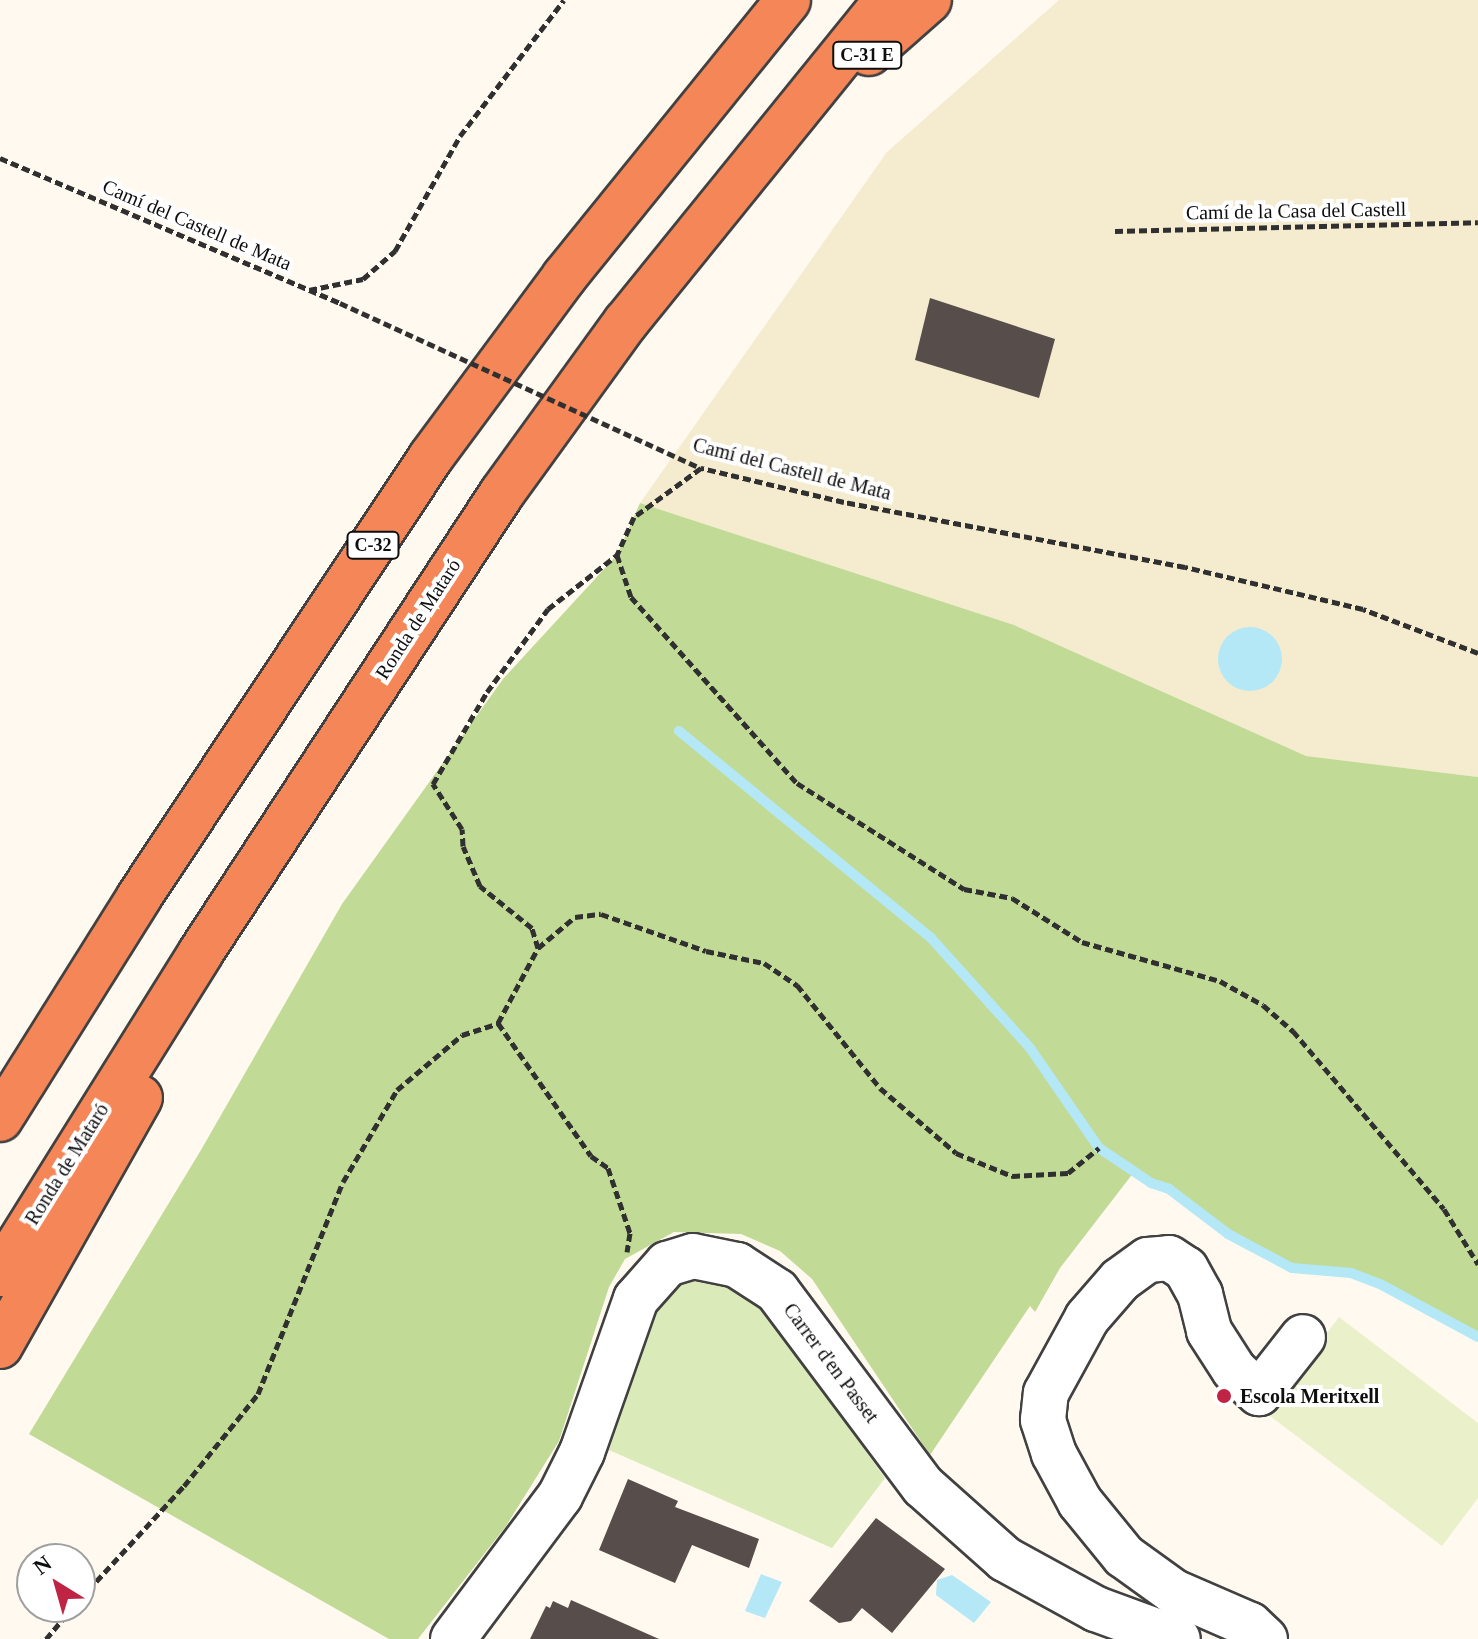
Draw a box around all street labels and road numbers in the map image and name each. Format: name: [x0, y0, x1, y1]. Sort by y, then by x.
road number: C-31 E: [831, 41, 903, 69]
street label: Camí del Castell de Mata: [99, 174, 295, 276]
street label: Camí de la Casa del Castell: [1186, 197, 1406, 225]
street label: Camí del Castell de Mata: [690, 433, 894, 505]
road number: C-32: [345, 531, 401, 559]
street label: Ronda de Mataró: [370, 554, 466, 684]
street label: Ronda de Mataró: [20, 1099, 114, 1229]
street label: Carrer d'en Passet: [778, 1298, 884, 1428]

